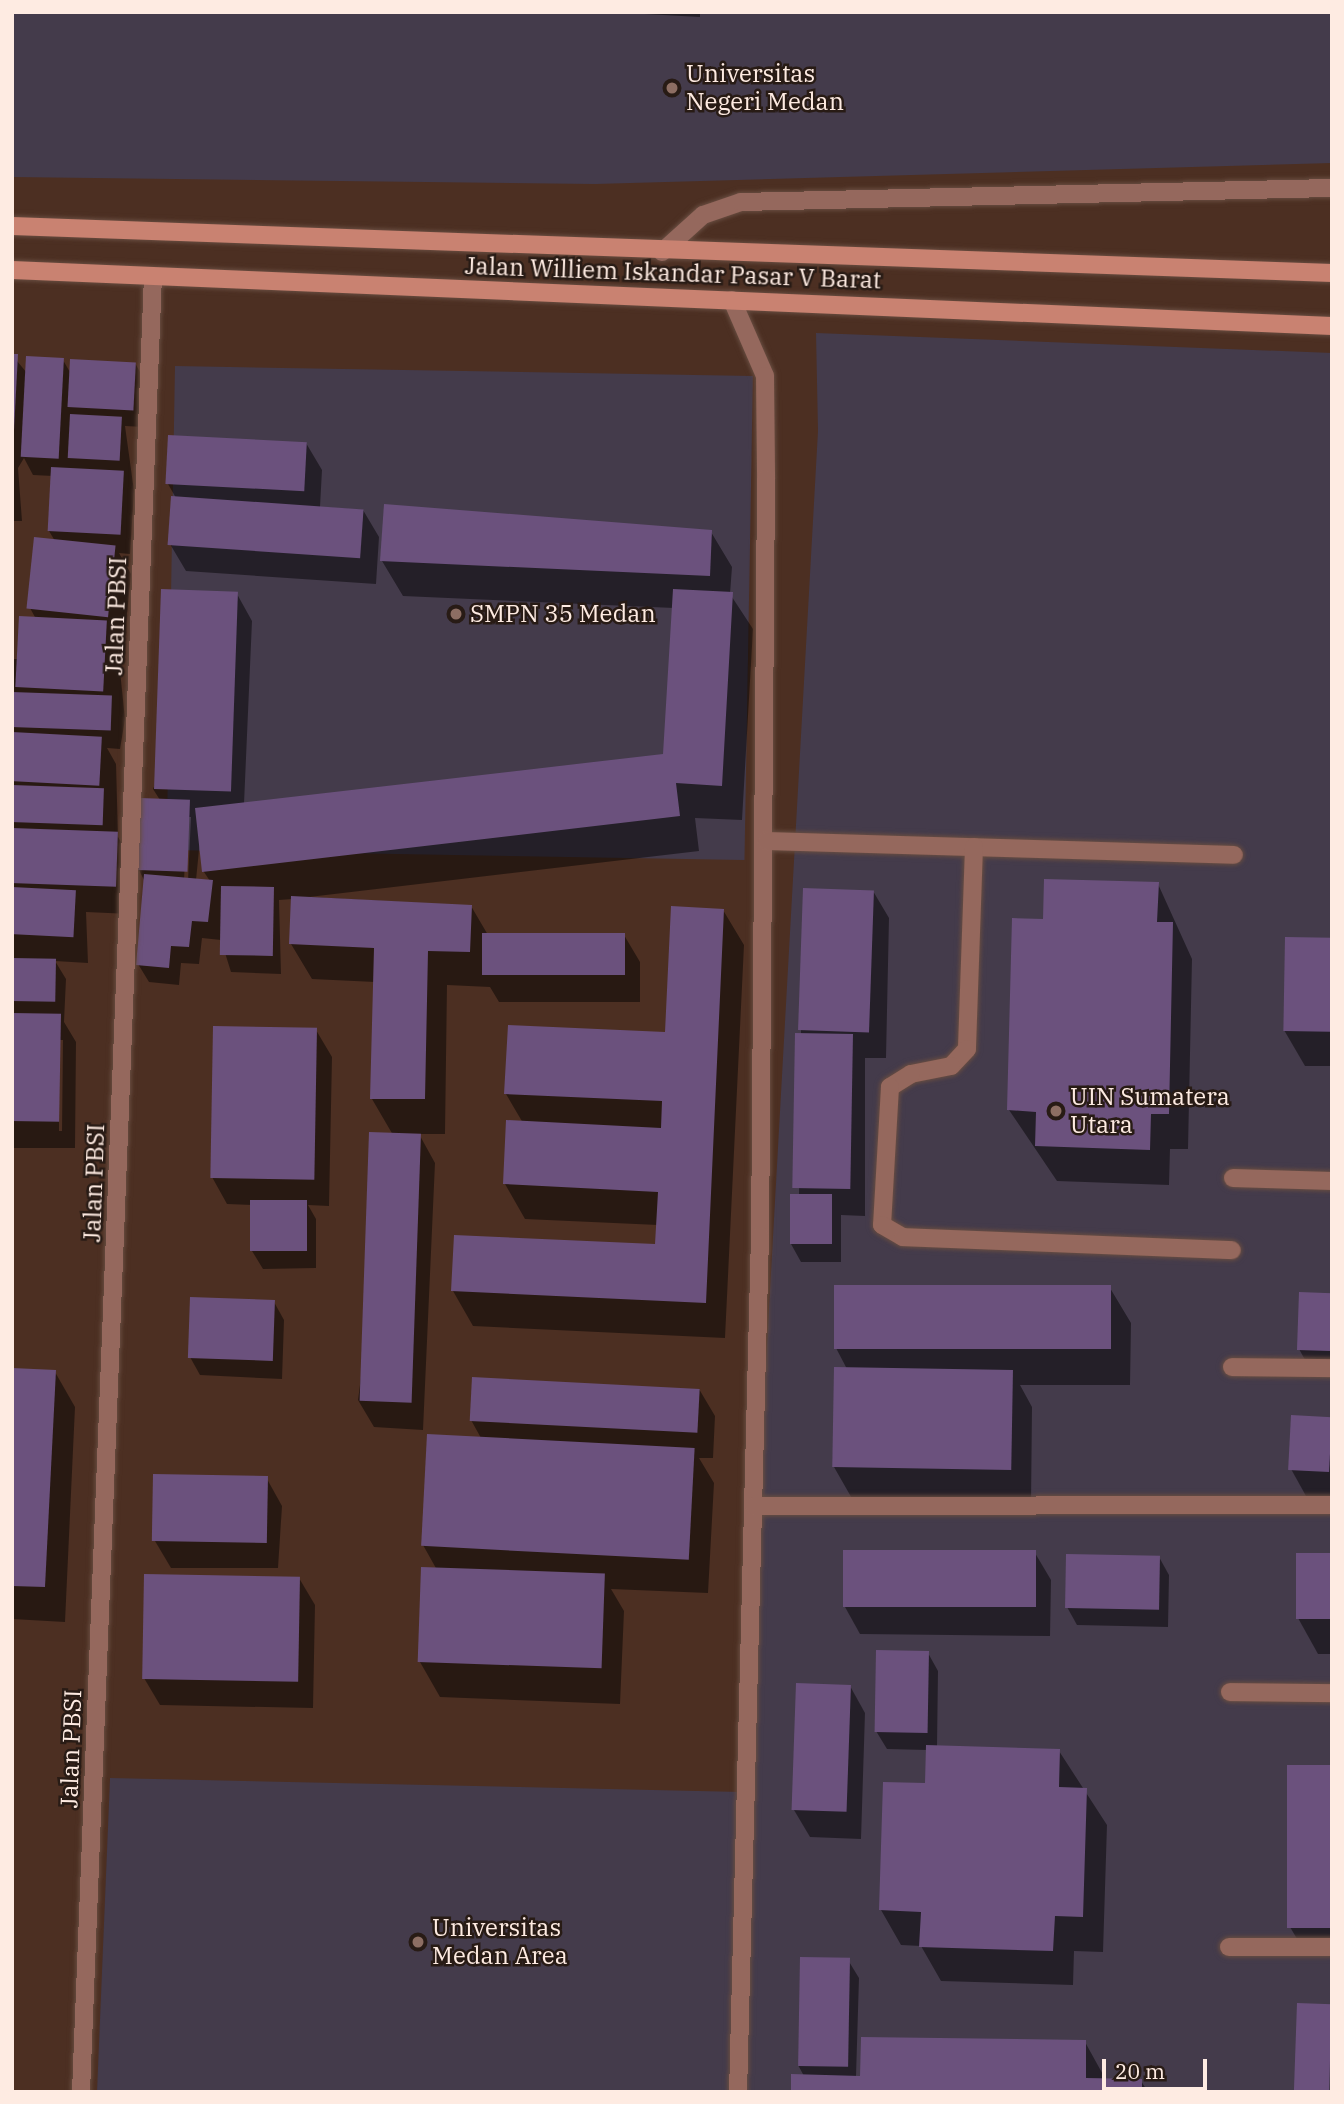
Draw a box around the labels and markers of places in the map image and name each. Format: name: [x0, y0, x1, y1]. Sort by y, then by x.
place label: Universitas Negeri Medan: [686, 60, 844, 116]
marker: Universitas Negeri Medan: [664, 80, 680, 96]
place label: SMPN 35 Medan: [470, 600, 656, 628]
marker: SMPN 35 Medan: [448, 606, 464, 622]
place label: UIN Sumatera Utara: [1070, 1083, 1230, 1139]
marker: UIN Sumatera Utara: [1048, 1103, 1064, 1119]
place label: Universitas Medan Area: [432, 1914, 568, 1970]
marker: Universitas Medan Area: [410, 1934, 426, 1950]

